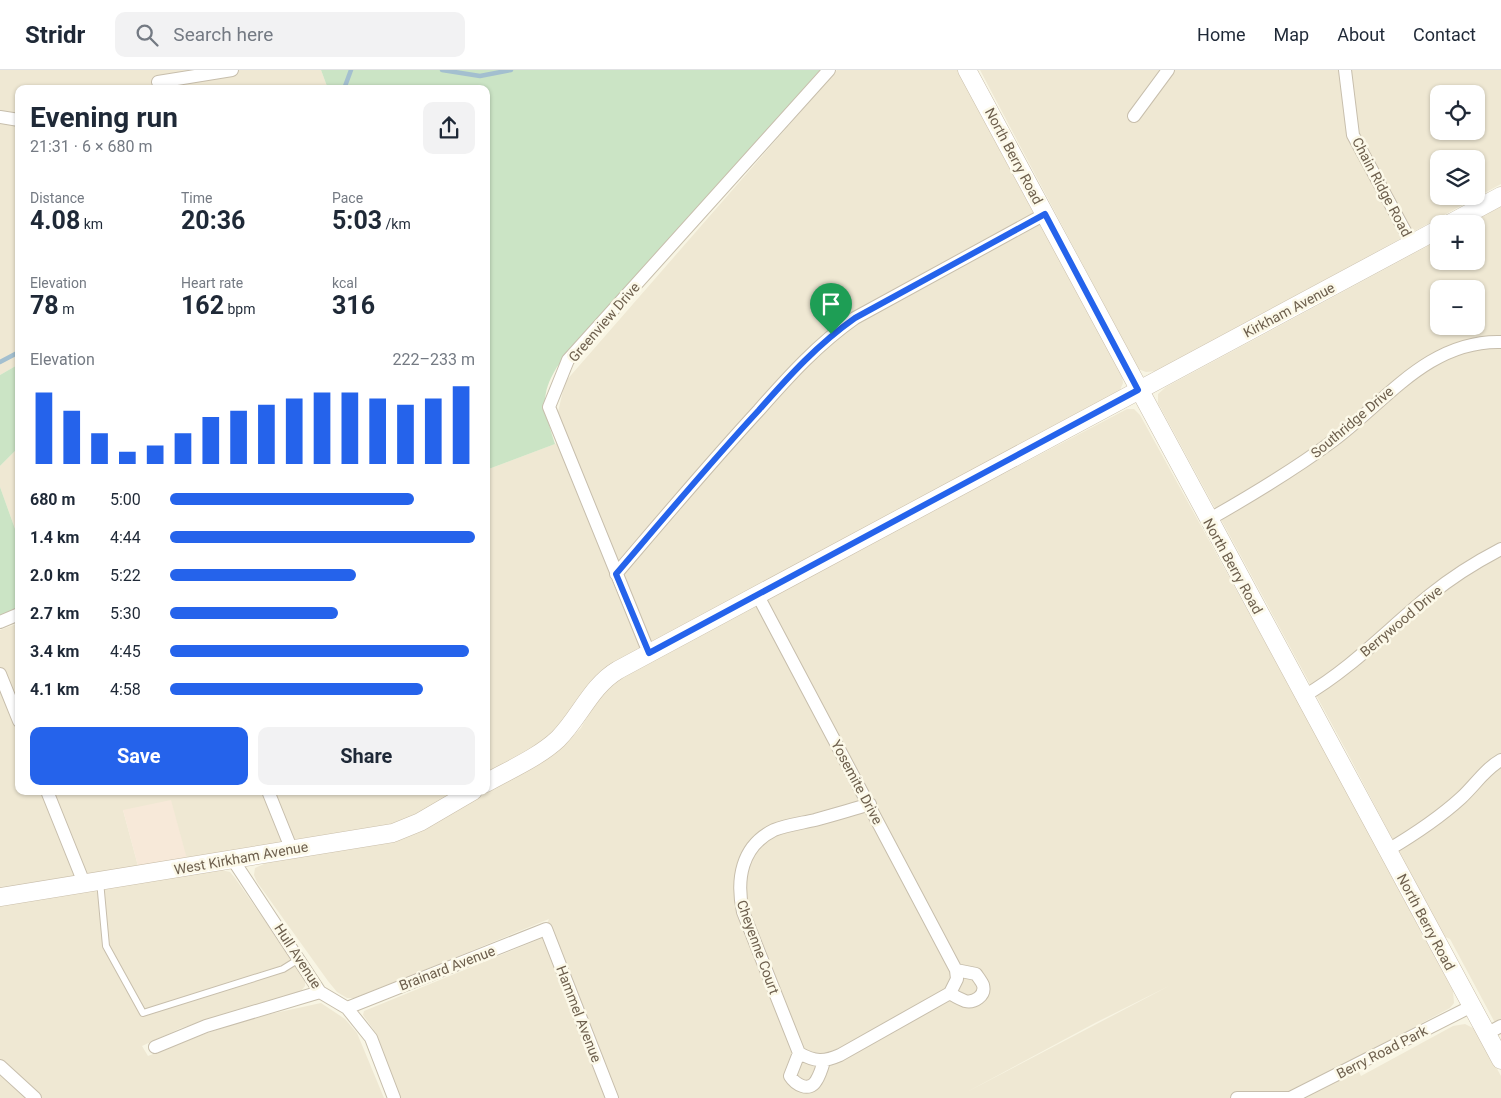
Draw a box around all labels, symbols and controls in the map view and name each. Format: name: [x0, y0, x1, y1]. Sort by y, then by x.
search box: [115, 12, 465, 57]
text: Stridr: [25, 21, 85, 49]
icon: search: [133, 21, 161, 49]
text: Search here: [173, 23, 273, 46]
text: Home: [1197, 24, 1246, 45]
text: Map: [1274, 24, 1309, 45]
text: About: [1337, 24, 1385, 45]
text: Contact: [1413, 24, 1476, 45]
map controls: [1430, 85, 1485, 335]
button: locate: [1430, 85, 1485, 140]
text: Evening run: [30, 101, 178, 134]
button: share: [423, 102, 475, 154]
street label: North Berry Road: [982, 105, 1046, 207]
street label: Chain Ridge Road: [1349, 135, 1415, 239]
text: 21:31 · 6 × 680 m: [30, 137, 152, 156]
button: layers: [1430, 150, 1485, 205]
text: Distance: [30, 190, 85, 206]
text: Time: [181, 190, 212, 206]
text: Pace: [332, 190, 363, 206]
text: 4.08: [30, 206, 80, 235]
text: 20:36: [181, 206, 245, 235]
text: 5:03: [332, 206, 382, 235]
button: +: [1430, 215, 1485, 270]
text: km: [80, 216, 103, 232]
text: /km: [382, 216, 411, 232]
text: Elevation: [30, 275, 87, 291]
text: Heart rate: [181, 275, 243, 291]
text: kcal: [332, 275, 357, 291]
street label: Greenview Drive: [565, 279, 643, 365]
street label: Kirkham Avenue: [1241, 279, 1337, 341]
button: −: [1430, 280, 1485, 335]
pin: [810, 283, 852, 334]
icon: arrive: [817, 290, 845, 318]
text: 78: [30, 291, 59, 320]
text: 162: [181, 291, 224, 320]
text: 316: [332, 291, 375, 320]
text: m: [59, 301, 74, 317]
text: bpm: [224, 301, 256, 317]
text: Elevation: [30, 350, 95, 369]
text: 222–233 m: [393, 350, 475, 369]
street label: Southridge Drive: [1308, 383, 1396, 461]
text: 680 m: [30, 490, 75, 509]
text: 5:00: [110, 490, 141, 509]
street label: North Berry Road: [1200, 515, 1266, 617]
text: 1.4 km: [30, 528, 79, 547]
text: 4:44: [110, 528, 141, 547]
text: 2.0 km: [30, 566, 79, 585]
text: 5:22: [110, 566, 141, 585]
street label: Berrywood Drive: [1357, 582, 1445, 660]
text: 2.7 km: [30, 604, 79, 623]
text: 5:30: [110, 604, 141, 623]
text: 3.4 km: [30, 642, 79, 661]
text: 4:45: [110, 642, 141, 661]
text: 4.1 km: [30, 680, 79, 699]
text: 4:58: [110, 680, 141, 699]
button: Save: [30, 727, 248, 785]
button: Share: [258, 727, 475, 785]
street label: Yosemite Drive: [828, 737, 886, 827]
street label: West Kirkham Avenue: [173, 838, 309, 878]
street label: North Berry Road: [1394, 871, 1458, 973]
street label: Cheyenne Court: [734, 898, 783, 997]
street label: Hull Avenue: [271, 921, 325, 991]
street label: Brainard Avenue: [397, 942, 497, 994]
street label: Hammel Avenue: [553, 963, 605, 1065]
street label: Berry Road Park: [1334, 1022, 1431, 1082]

